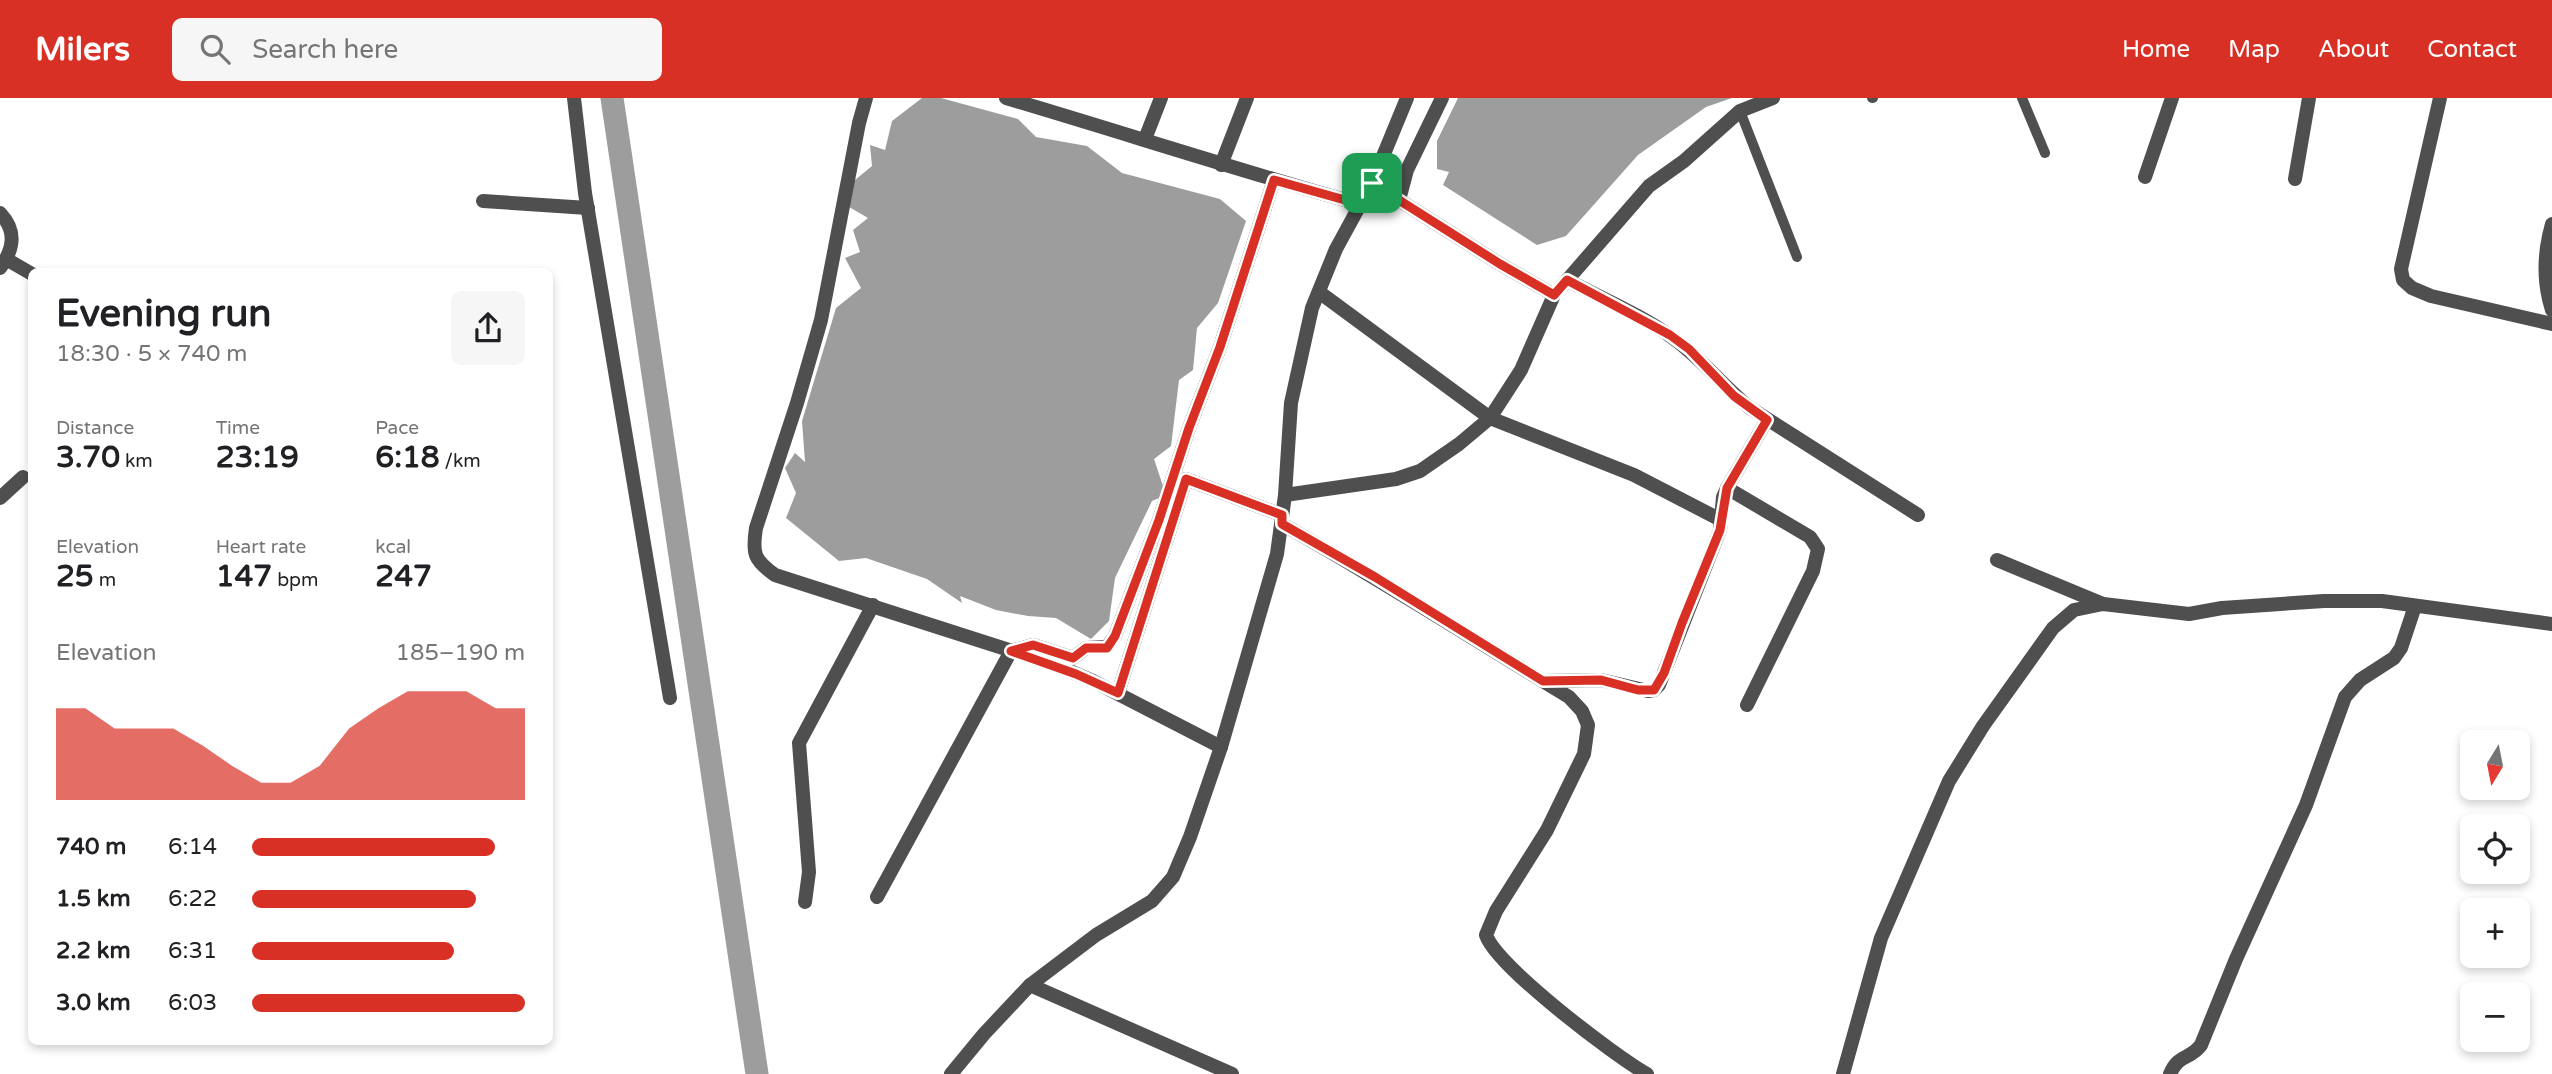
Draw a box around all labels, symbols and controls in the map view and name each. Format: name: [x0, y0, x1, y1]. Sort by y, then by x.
search box: [172, 18, 662, 81]
text: Milers: [35, 30, 130, 69]
icon: search: [196, 30, 234, 68]
text: Search here: [252, 34, 398, 65]
text: Home: [2122, 35, 2190, 64]
text: Map: [2228, 35, 2280, 64]
text: About: [2318, 35, 2389, 64]
text: Contact: [2427, 35, 2517, 64]
pin: [1342, 153, 1402, 213]
icon: arrive: [1353, 164, 1391, 202]
text: Evening run: [56, 291, 271, 337]
button: share: [451, 291, 525, 365]
text: 18:30 · 5 × 740 m: [56, 340, 247, 368]
text: Distance: [56, 417, 134, 439]
text: Time: [216, 417, 260, 439]
text: Pace: [375, 417, 419, 439]
text: 3.70: [56, 439, 120, 476]
text: 23:19: [216, 439, 299, 476]
text: 6:18: [375, 439, 440, 476]
text: km: [120, 450, 153, 472]
text: /km: [440, 450, 481, 472]
text: Elevation: [56, 536, 139, 558]
text: Heart rate: [216, 536, 306, 558]
text: kcal: [375, 536, 411, 558]
text: 25: [56, 558, 94, 595]
text: 147: [216, 558, 272, 595]
text: 247: [375, 558, 432, 595]
text: m: [94, 569, 116, 591]
text: bpm: [272, 569, 319, 591]
text: Elevation: [56, 639, 157, 667]
text: 185–190 m: [396, 639, 525, 667]
north arrow: [2460, 730, 2530, 800]
map controls: [2460, 730, 2530, 1052]
button: locate: [2460, 814, 2530, 884]
text: 740 m: [56, 833, 126, 861]
text: 6:14: [168, 833, 217, 861]
text: 1.5 km: [56, 885, 131, 913]
text: 6:22: [168, 885, 217, 913]
button: +: [2460, 898, 2530, 968]
text: 2.2 km: [56, 937, 131, 965]
text: 6:31: [168, 937, 217, 965]
button: −: [2460, 982, 2530, 1052]
text: 3.0 km: [56, 989, 131, 1017]
text: 6:03: [168, 989, 217, 1017]

